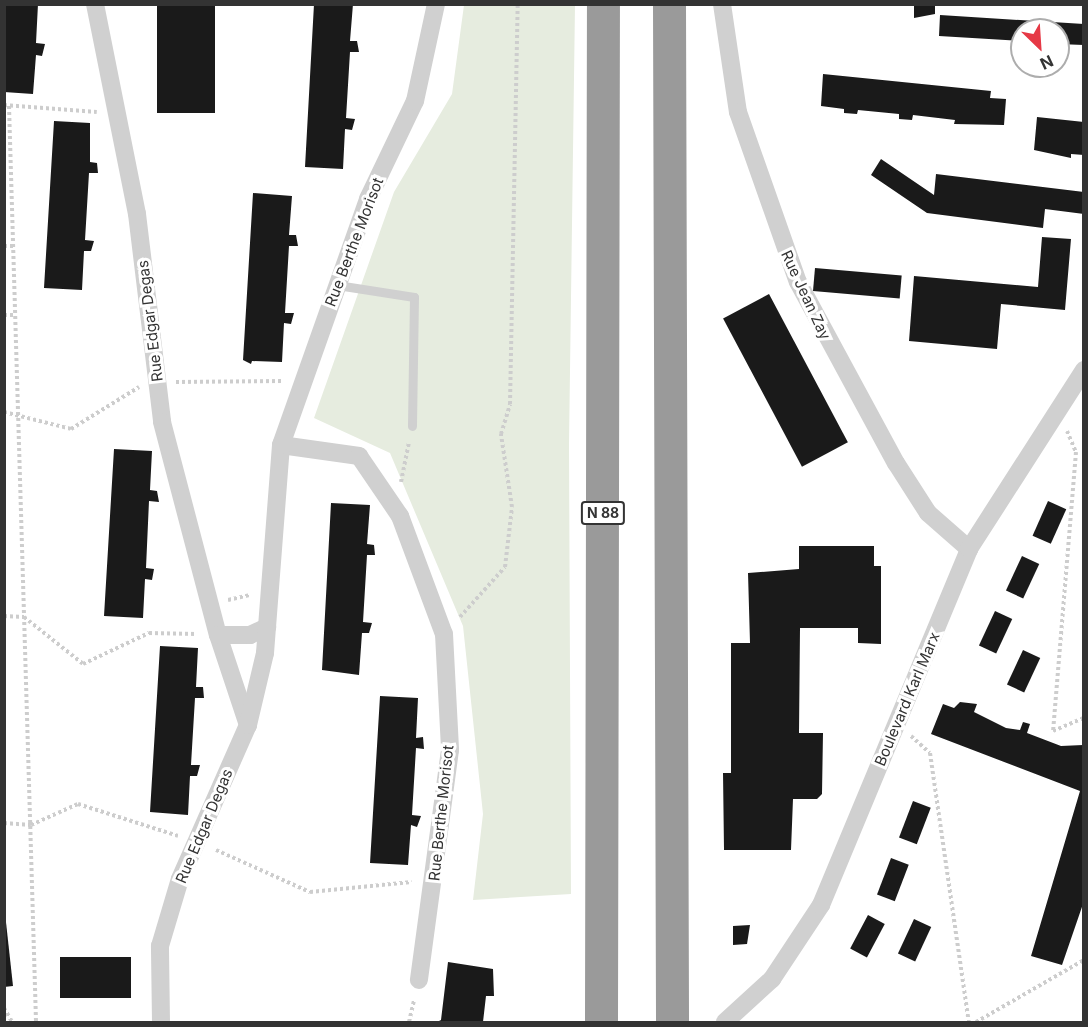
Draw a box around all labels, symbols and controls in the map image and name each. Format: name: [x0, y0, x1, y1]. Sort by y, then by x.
north arrow: [1010, 18, 1070, 78]
text: N: [1037, 51, 1057, 74]
street label: Rue Berthe Morisot: [321, 175, 387, 309]
street label: Rue Jean Zay: [777, 247, 835, 343]
street label: Rue Edgar Degas: [134, 259, 166, 383]
road number: N 88: [580, 502, 626, 524]
street label: Boulevard Karl Marx: [871, 629, 943, 769]
street label: Rue Berthe Morisot: [425, 744, 457, 882]
street label: Rue Edgar Degas: [172, 766, 236, 886]

